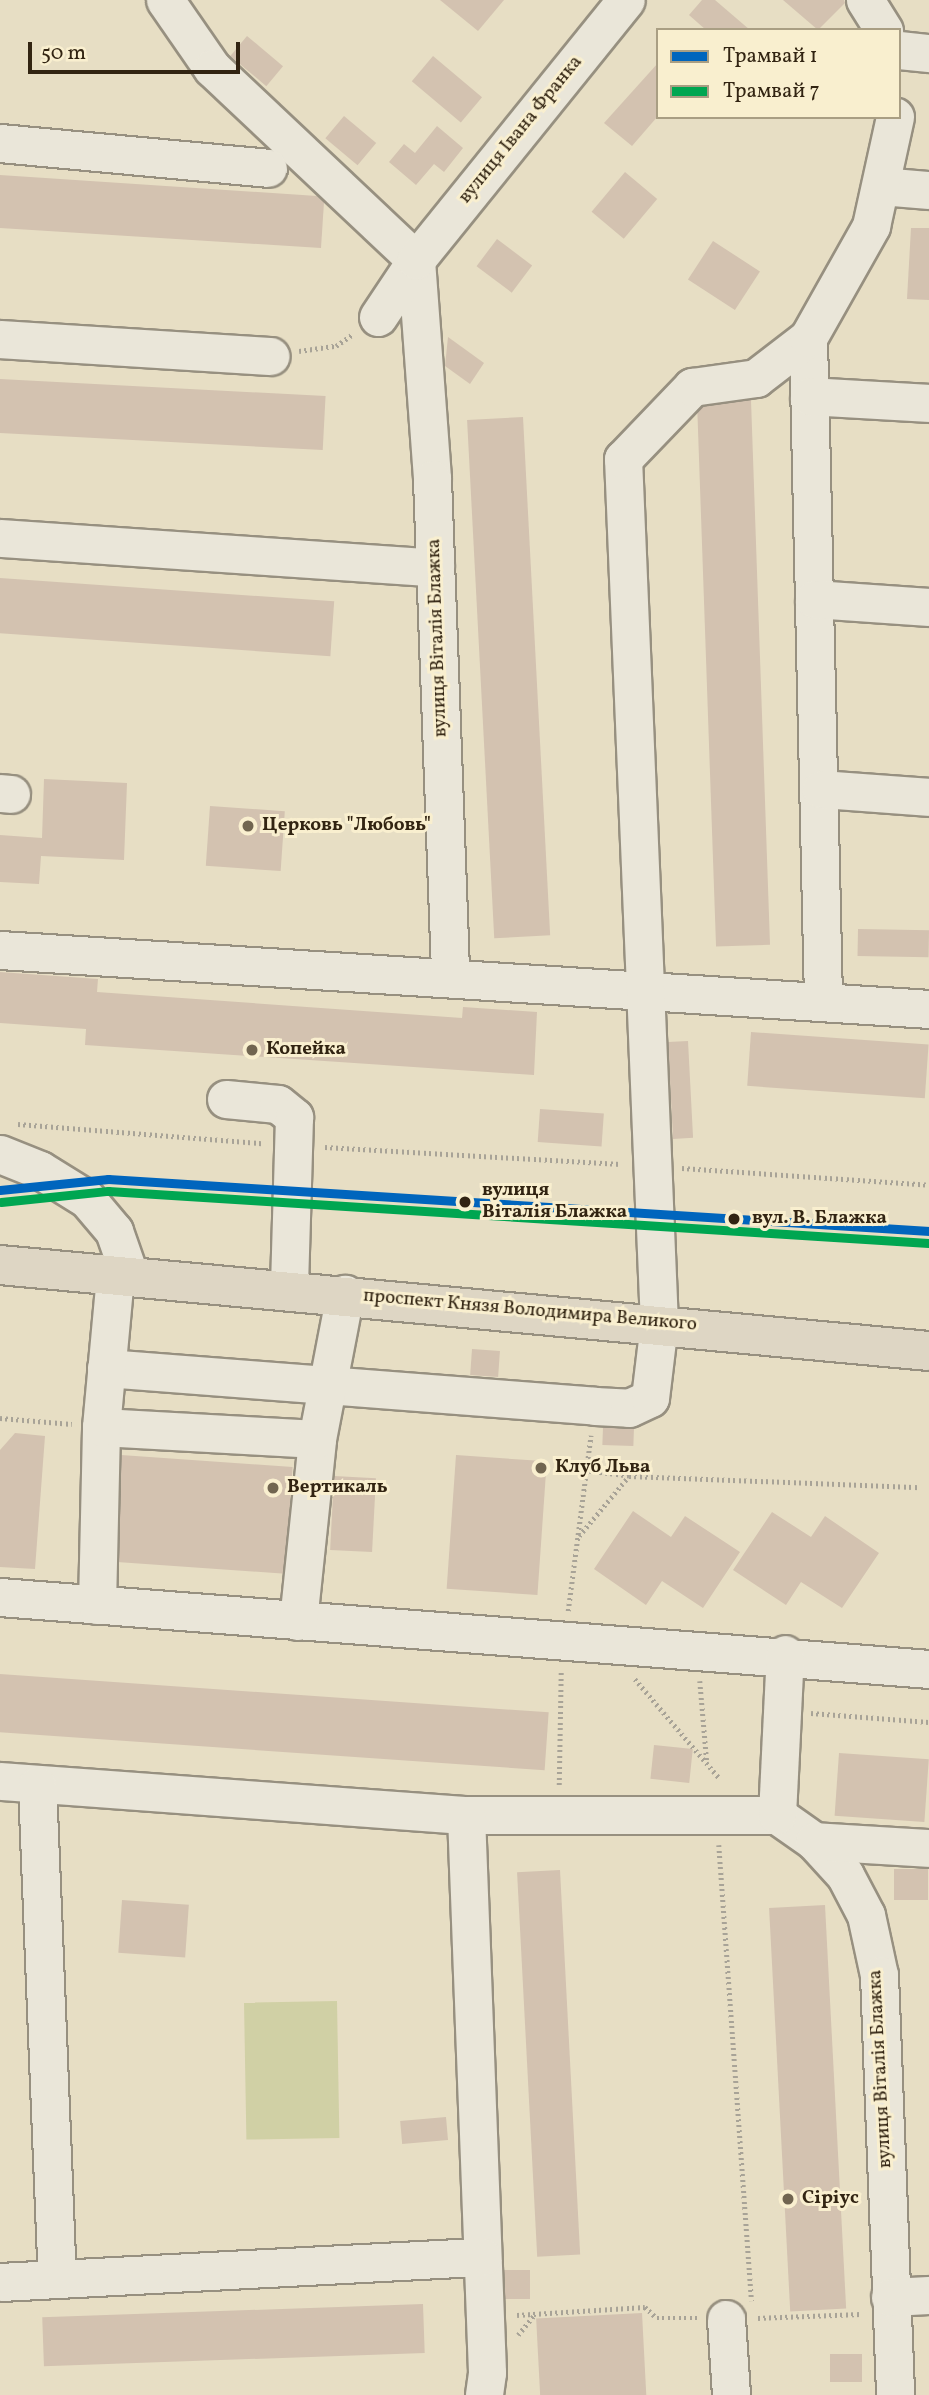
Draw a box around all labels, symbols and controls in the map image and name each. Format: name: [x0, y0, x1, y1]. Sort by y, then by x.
scale bar: [32, 28, 243, 72]
legend: [656, 28, 901, 119]
text: 50 m: [41, 39, 86, 68]
text: Трамвай 1: [723, 42, 818, 71]
street label: вулиця Івана Франка: [454, 52, 588, 208]
text: Трамвай 7: [723, 77, 820, 106]
street label: вулиця Віталія Блажка: [423, 538, 453, 738]
place label: Церковь "Любовь": [262, 815, 431, 837]
marker: Церковь "Любовь": [240, 818, 256, 834]
place label: Копейка: [266, 1039, 346, 1061]
marker: Копейка: [244, 1042, 260, 1058]
place label: вулиця Віталія Блажка: [482, 1180, 627, 1224]
marker: вулиця Віталія Блажка: [454, 1191, 476, 1213]
marker: вул. В. Блажка: [723, 1208, 745, 1230]
place label: вул. В. Блажка: [752, 1208, 887, 1230]
street label: проспект Князя Володимира Великого: [362, 1285, 698, 1337]
place label: Клуб Льва: [555, 1457, 650, 1479]
marker: Клуб Льва: [533, 1460, 549, 1476]
place label: Вертикаль: [287, 1477, 388, 1499]
marker: Вертикаль: [265, 1480, 281, 1496]
street label: вулиця Віталія Блажка: [864, 1969, 898, 2169]
place label: Сіріус: [802, 2188, 859, 2210]
marker: Сіріус: [780, 2191, 796, 2207]

